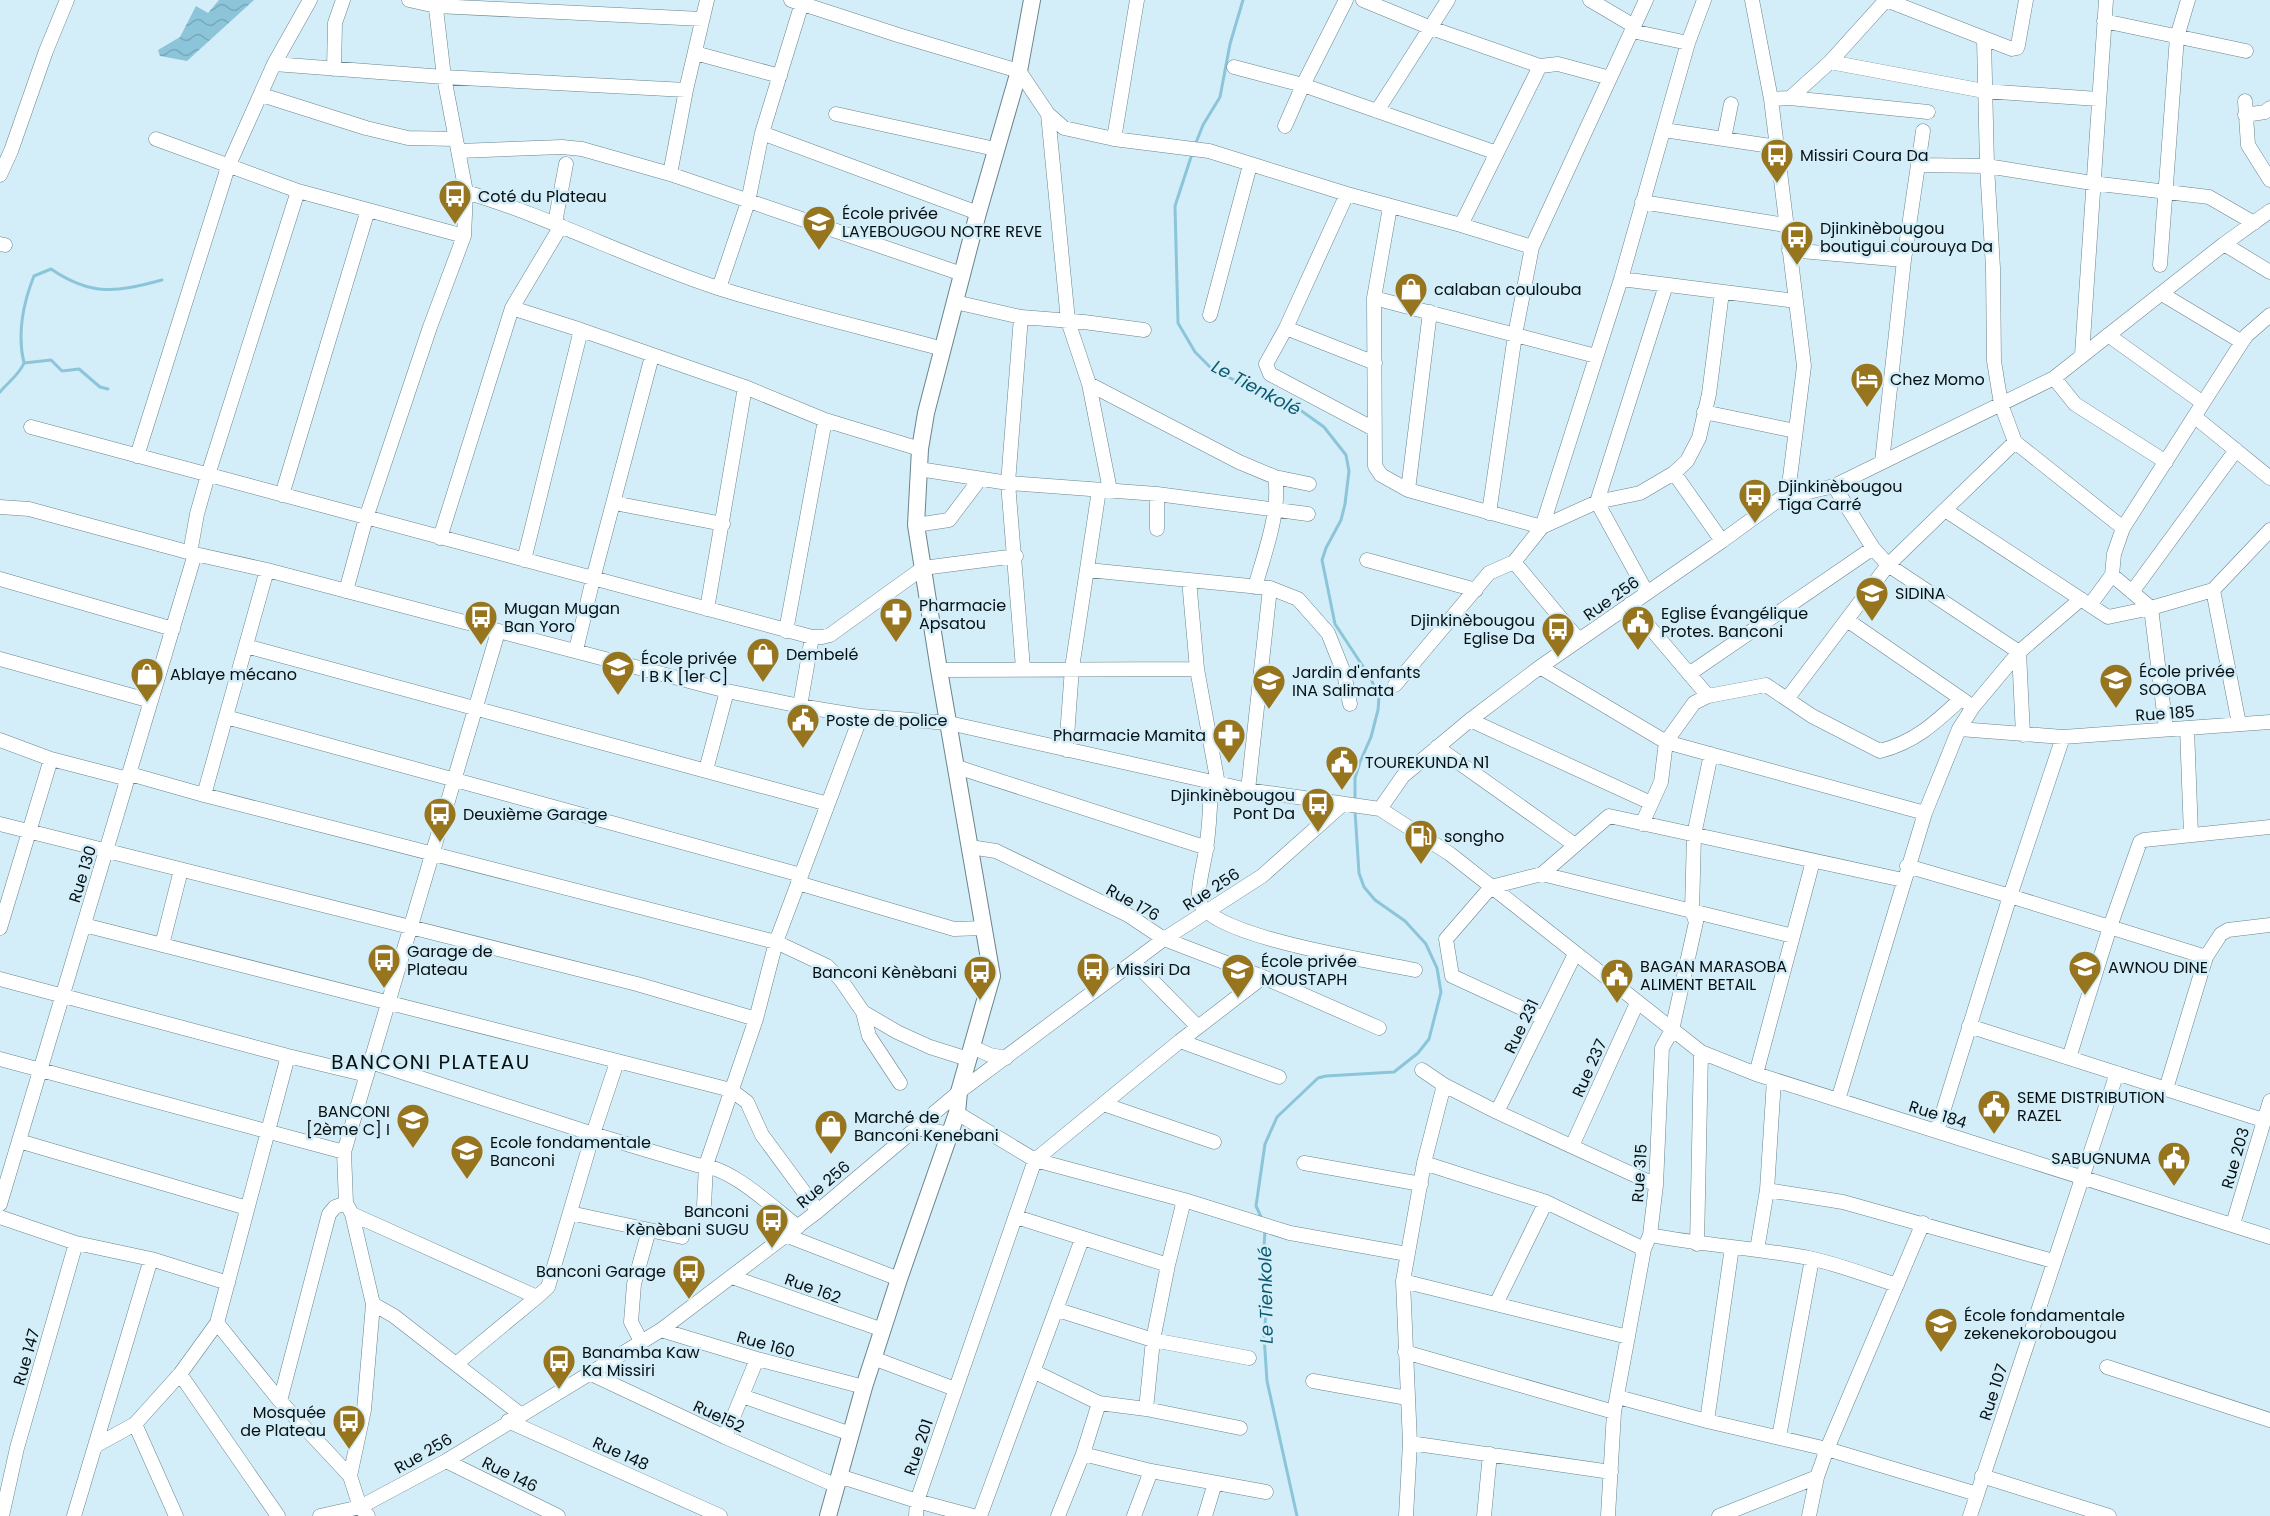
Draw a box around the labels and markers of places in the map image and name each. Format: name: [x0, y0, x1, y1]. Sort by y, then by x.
bus stop icon: Missiri Coura Da: [1759, 137, 1795, 184]
place label: Missiri Coura Da: [1800, 144, 1929, 167]
bus stop icon: Coté du Plateau: [437, 178, 473, 225]
place label: Coté du Plateau: [478, 185, 607, 208]
place label: École privée LAYEBOUGOU NOTRE REVE: [842, 202, 1042, 243]
school or university icon: École privée LAYEBOUGOU NOTRE REVE: [801, 204, 837, 251]
place label: Djinkinèbougou boutigui courouya Da: [1820, 217, 1993, 258]
bus stop icon: Djinkinèbougou boutigui courouya Da: [1779, 219, 1815, 266]
shop icon: calaban coulouba: [1393, 271, 1429, 318]
place label: calaban coulouba: [1434, 278, 1582, 301]
hotel icon: Chez Momo: [1849, 361, 1885, 408]
place label: Chez Momo: [1890, 368, 1985, 391]
place label: Djinkinèbougou Tiga Carré: [1778, 475, 1902, 516]
bus stop icon: Djinkinèbougou Tiga Carré: [1737, 477, 1773, 524]
school or university icon: SIDINA: [1854, 575, 1890, 622]
place label: SIDINA: [1895, 582, 1946, 605]
place label: Pharmacie Apsatou: [919, 594, 1006, 635]
pharmacy icon: Pharmacie Apsatou: [878, 596, 914, 643]
place label: Mugan Mugan Ban Yoro: [504, 597, 620, 638]
bus stop icon: Mugan Mugan Ban Yoro: [463, 599, 499, 646]
place label: Eglise Évangélique Protes. Banconi: [1661, 602, 1808, 643]
public building icon: Eglise Évangélique Protes. Banconi: [1620, 604, 1656, 651]
place label: Djinkinèbougou Eglise Da: [1411, 609, 1535, 650]
bus stop icon: Djinkinèbougou Eglise Da: [1540, 611, 1576, 658]
shop icon: Dembelé: [745, 636, 781, 683]
place label: Dembelé: [786, 643, 858, 666]
place label: École privée I B K [1er C]: [641, 647, 737, 688]
school or university icon: École privée I B K [1er C]: [600, 649, 636, 696]
shop icon: Ablaye mécano: [129, 656, 165, 703]
place label: École privée SOGOBA: [2139, 660, 2235, 701]
place label: Jardin d'enfants INA Salimata: [1292, 661, 1421, 702]
school or university icon: École privée SOGOBA: [2098, 662, 2134, 709]
place label: Ablaye mécano: [170, 663, 297, 686]
school or university icon: Jardin d'enfants INA Salimata: [1251, 663, 1287, 710]
public building icon: Poste de police: [785, 702, 821, 749]
place label: Poste de police: [826, 709, 948, 732]
pharmacy icon: Pharmacie Mamita: [1211, 717, 1247, 764]
place label: Pharmacie Mamita: [1053, 724, 1206, 747]
public building icon: TOUREKUNDA N1: [1324, 744, 1360, 791]
place label: TOUREKUNDA N1: [1365, 751, 1489, 774]
place label: Djinkinèbougou Pont Da: [1171, 784, 1295, 825]
bus stop icon: Djinkinèbougou Pont Da: [1300, 786, 1336, 833]
bus stop icon: Deuxième Garage: [422, 796, 458, 843]
place label: Deuxième Garage: [463, 803, 608, 826]
fuel station icon: songho: [1403, 818, 1439, 865]
place label: songho: [1444, 825, 1504, 848]
place label: Garage de Plateau: [407, 940, 493, 981]
bus stop icon: Garage de Plateau: [366, 942, 402, 989]
school or university icon: AWNOU DINE: [2067, 949, 2103, 996]
place label: École privée MOUSTAPH: [1261, 950, 1357, 991]
bus stop icon: Missiri Da: [1075, 951, 1111, 998]
school or university icon: École privée MOUSTAPH: [1220, 952, 1256, 999]
bus stop icon: Banconi Kènèbani: [962, 954, 998, 1001]
place label: BAGAN MARASOBA ALIMENT BETAIL: [1640, 955, 1787, 996]
place label: AWNOU DINE: [2108, 956, 2208, 979]
public building icon: BAGAN MARASOBA ALIMENT BETAIL: [1599, 957, 1635, 1004]
place label: Missiri Da: [1116, 958, 1191, 981]
place label: Banconi Kènèbani: [812, 961, 957, 984]
place label: SEME DISTRIBUTION RAZEL: [2017, 1086, 2165, 1127]
public building icon: SEME DISTRIBUTION RAZEL: [1976, 1088, 2012, 1135]
place label: BANCONI [2ème C] I: [306, 1100, 390, 1141]
school or university icon: BANCONI [2ème C] I: [395, 1102, 431, 1149]
place label: Marché de Banconi Kenebani: [854, 1106, 999, 1147]
shop icon: Marché de Banconi Kenebani: [813, 1108, 849, 1155]
place label: Ecole fondamentale Banconi: [490, 1131, 651, 1172]
school or university icon: Ecole fondamentale Banconi: [449, 1133, 485, 1180]
public building icon: SABUGNUMA: [2156, 1140, 2192, 1187]
place label: SABUGNUMA: [2051, 1147, 2151, 1170]
place label: Banconi Kènèbani SUGU: [626, 1200, 749, 1241]
bus stop icon: Banconi Kènèbani SUGU: [754, 1202, 790, 1249]
bus stop icon: Banconi Garage: [671, 1253, 707, 1300]
place label: Banconi Garage: [536, 1260, 666, 1283]
place label: École fondamentale zekenekorobougou: [1964, 1304, 2125, 1345]
school or university icon: École fondamentale zekenekorobougou: [1923, 1306, 1959, 1353]
place label: Banamba Kaw Ka Missiri: [582, 1341, 700, 1382]
bus stop icon: Banamba Kaw Ka Missiri: [541, 1343, 577, 1390]
place label: Mosquée de Plateau: [240, 1401, 326, 1442]
bus stop icon: Mosquée de Plateau: [331, 1403, 367, 1450]

